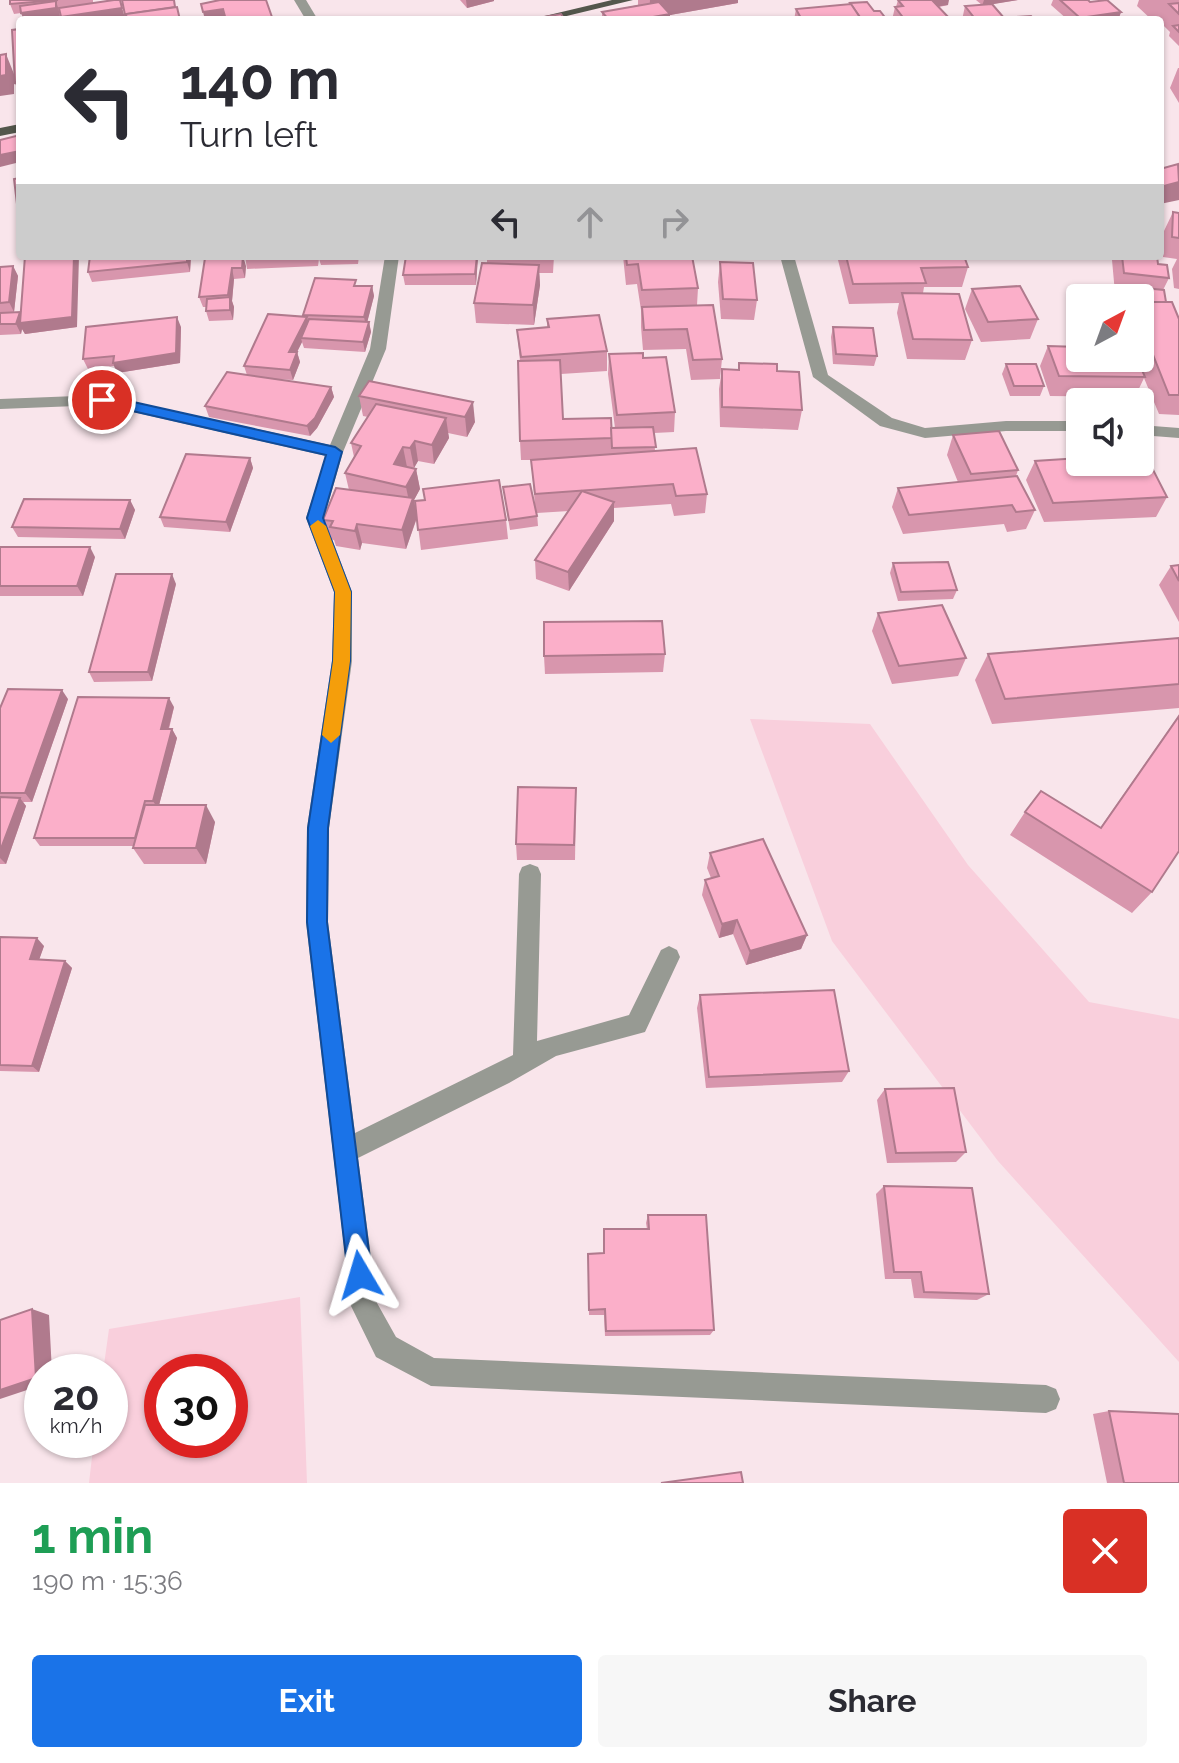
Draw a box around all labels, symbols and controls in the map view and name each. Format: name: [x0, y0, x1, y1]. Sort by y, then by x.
text: 140 m: [180, 46, 340, 112]
icon: left: [48, 48, 152, 152]
text: Turn left: [180, 113, 318, 155]
icon: left: [484, 200, 528, 244]
icon: ahead: [568, 200, 612, 244]
icon: right: [652, 200, 696, 244]
north arrow: [1066, 284, 1154, 372]
map controls: [1066, 284, 1154, 476]
pin: [68, 366, 136, 434]
icon: arrive: [80, 378, 124, 422]
button: sound: [1066, 388, 1154, 476]
position arrow: [318, 1233, 402, 1317]
speed limit sign: 30: [144, 1354, 248, 1458]
text: 20: [52, 1372, 100, 1419]
text: km/h: [50, 1414, 102, 1438]
text: 1 min: [32, 1508, 153, 1564]
button: close: [1063, 1509, 1147, 1593]
text: 190 m · 15:36: [32, 1566, 183, 1596]
button: Exit: [32, 1655, 582, 1747]
button: Share: [598, 1655, 1147, 1747]

